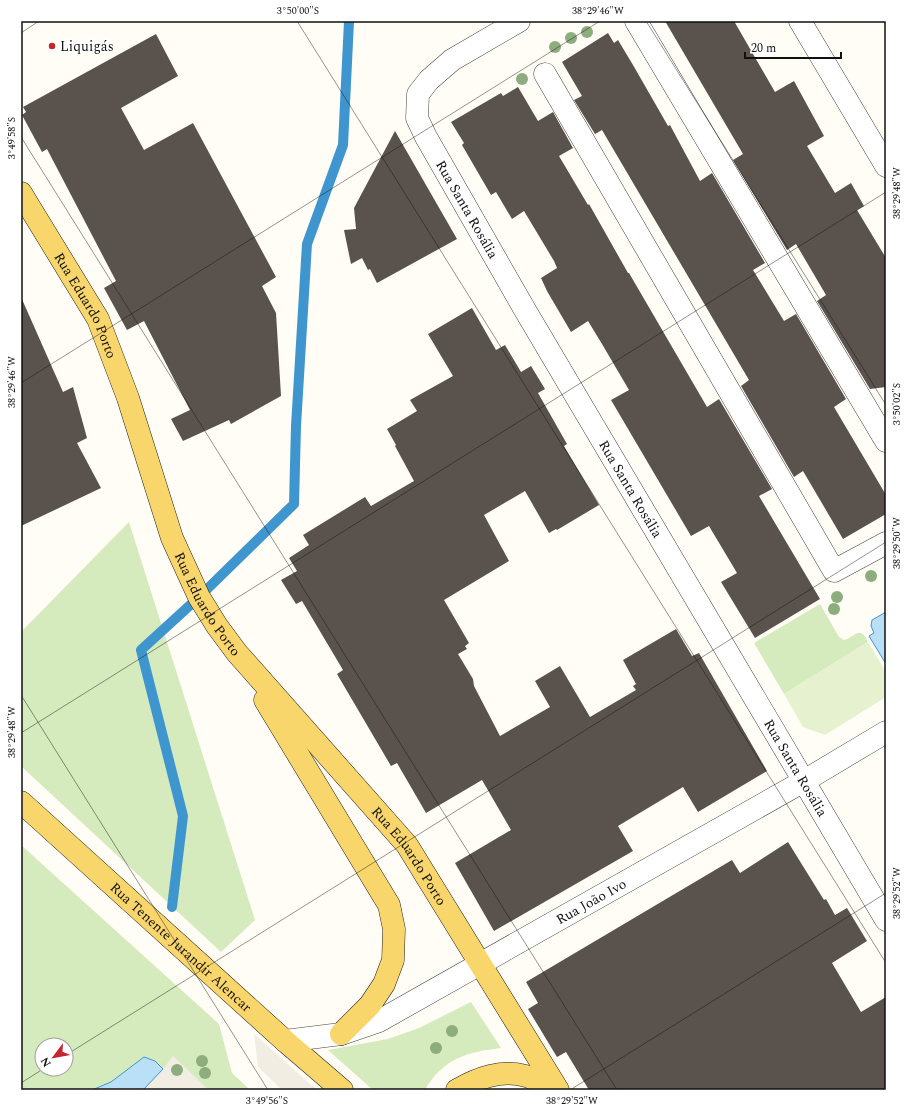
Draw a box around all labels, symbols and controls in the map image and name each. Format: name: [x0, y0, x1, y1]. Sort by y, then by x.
text: 3°50'00"S: [277, 3, 319, 19]
text: 38°29'46"W: [572, 3, 624, 19]
scale bar: [745, 34, 841, 60]
place label: Liquigás: [60, 36, 114, 57]
text: 20 m: [751, 39, 776, 58]
marker: Liquigás: [47, 41, 57, 51]
text: 3°49'58"S: [4, 117, 20, 159]
street label: Rua Santa Rosália: [430, 156, 504, 263]
text: 38°29'48"W: [889, 167, 905, 219]
street label: Rua Eduardo Porto: [49, 248, 122, 362]
text: 38°29'46"W: [4, 356, 20, 408]
text: 3°50'02"S: [889, 383, 905, 425]
street label: Rua Santa Rosália: [593, 436, 668, 542]
text: 38°29'50"W: [889, 517, 905, 569]
street label: Rua Eduardo Porto: [169, 548, 246, 661]
text: 38°29'48"W: [4, 706, 20, 758]
street label: Rua Santa Rosália: [758, 715, 833, 821]
street label: Rua Eduardo Porto: [366, 802, 452, 909]
text: 38°29'52"W: [889, 867, 905, 919]
street label: Rua João Ivo: [552, 873, 630, 930]
street label: Rua Tenente Jurandir Alencar: [105, 877, 257, 1018]
north arrow: [34, 1037, 74, 1077]
text: N: [36, 1054, 56, 1070]
text: 3°49'56"S: [246, 1093, 288, 1109]
text: 38°29'52"W: [546, 1093, 598, 1109]

